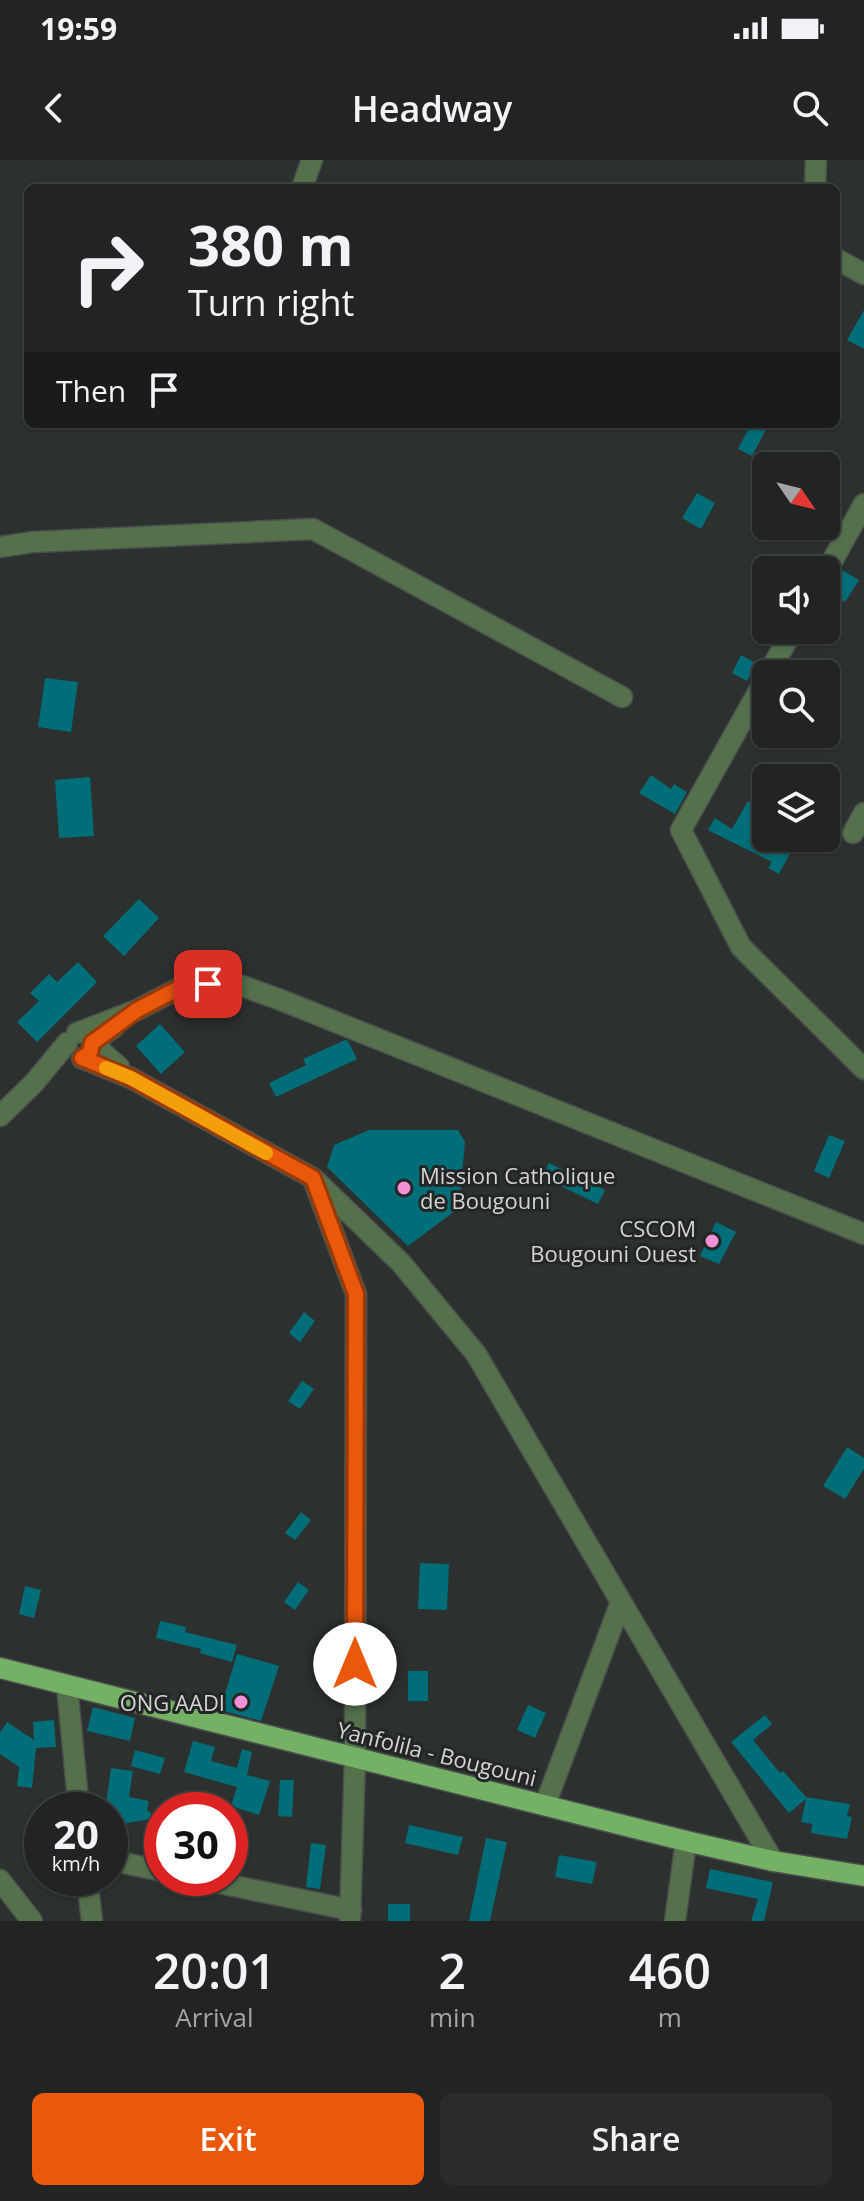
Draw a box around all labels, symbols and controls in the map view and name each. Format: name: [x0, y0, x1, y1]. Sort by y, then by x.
text: 19:59: [40, 8, 117, 49]
text: Headway: [352, 84, 512, 133]
icon: back: [32, 86, 76, 130]
icon: search: [788, 86, 832, 130]
text: 380 m: [188, 206, 354, 282]
icon: right: [56, 216, 160, 320]
text: Turn right: [188, 278, 354, 327]
icon: arrive: [142, 368, 186, 412]
text: Then: [56, 370, 126, 411]
north arrow: [752, 452, 840, 540]
map controls: [752, 452, 840, 852]
button: sound: [752, 556, 840, 644]
button: search: [752, 660, 840, 748]
button: layers: [752, 764, 840, 852]
pin: [174, 950, 242, 1018]
icon: arrive: [186, 962, 230, 1006]
place label: Mission Catholique de Bougouni: [420, 1160, 615, 1215]
marker: Mission Catholique de Bougouni: [395, 1179, 413, 1197]
place label: CSCOM Bougouni Ouest: [530, 1213, 696, 1268]
marker: CSCOM Bougouni Ouest: [703, 1232, 721, 1250]
position arrow: [313, 1622, 397, 1706]
place label: ONG AADI: [120, 1687, 225, 1717]
marker: ONG AADI: [232, 1693, 250, 1711]
street label: Yanfolila - Bougouni: [334, 1714, 540, 1792]
speed limit sign: 30: [144, 1792, 248, 1896]
text: 20: [53, 1806, 99, 1861]
text: km/h: [52, 1850, 100, 1877]
text: 20:01: [153, 1938, 276, 2003]
text: 2: [439, 1938, 466, 2003]
text: 460: [629, 1938, 711, 2003]
text: Arrival: [175, 1999, 254, 2035]
text: min: [429, 1999, 476, 2035]
text: m: [658, 1999, 682, 2035]
button: Exit: [32, 2093, 424, 2185]
button: Share: [440, 2093, 832, 2185]

